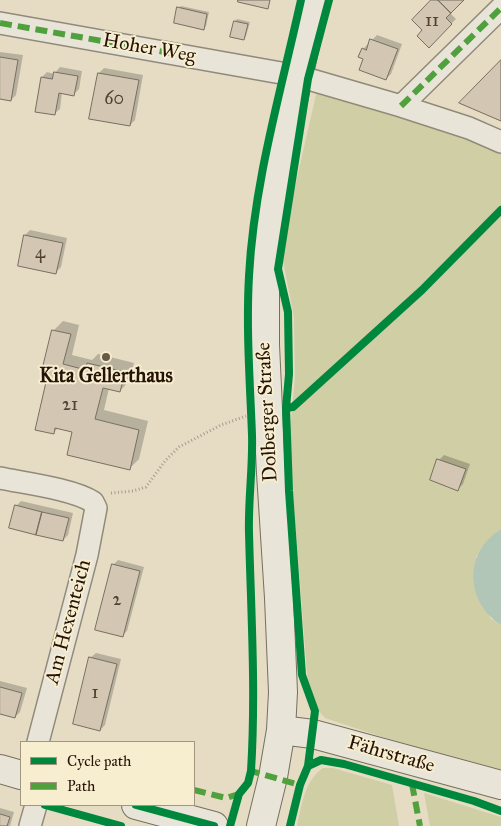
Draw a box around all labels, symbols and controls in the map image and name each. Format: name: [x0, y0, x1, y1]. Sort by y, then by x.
house number: 11: [425, 11, 439, 33]
street label: Hoher Weg: [101, 29, 197, 69]
house number: 60: [104, 89, 124, 111]
house number: 4: [35, 243, 45, 265]
street label: Dolberger Straße: [252, 342, 284, 482]
marker: Kita Gellerthaus: [100, 351, 112, 363]
place label: Kita Gellerthaus: [39, 365, 173, 389]
house number: 21: [62, 395, 78, 417]
street label: Am Hexenteich: [41, 557, 97, 687]
house number: 2: [113, 590, 121, 612]
house number: 1: [91, 683, 99, 705]
street label: Fährstraße: [345, 731, 437, 779]
legend: [20, 741, 195, 806]
text: Cycle path: [67, 752, 131, 770]
text: Path: [67, 777, 95, 795]

